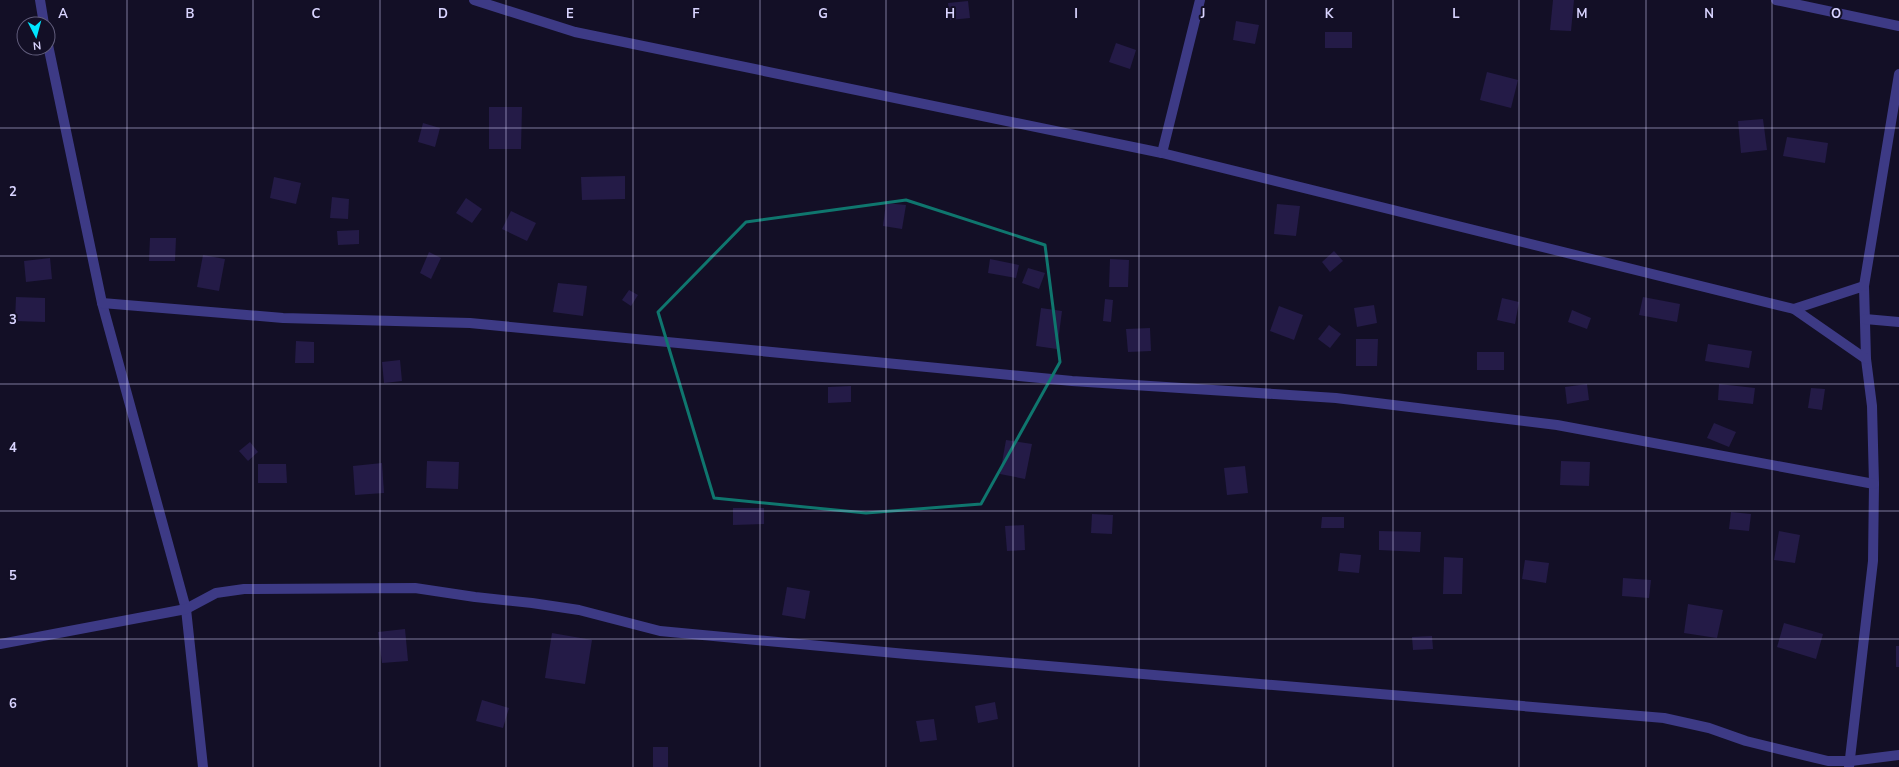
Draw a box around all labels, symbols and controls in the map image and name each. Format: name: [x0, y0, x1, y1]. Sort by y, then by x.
text: A: [58, 5, 68, 23]
text: B: [186, 5, 195, 23]
text: C: [312, 5, 321, 23]
text: D: [438, 5, 448, 23]
text: E: [566, 5, 574, 23]
text: F: [692, 5, 700, 23]
text: G: [818, 5, 828, 23]
text: H: [945, 5, 955, 23]
text: I: [1074, 5, 1078, 23]
text: J: [1200, 5, 1205, 23]
text: K: [1325, 5, 1334, 23]
text: L: [1452, 5, 1460, 23]
text: M: [1576, 5, 1588, 23]
text: N: [1704, 5, 1714, 23]
text: O: [1831, 5, 1841, 23]
north arrow: [16, 16, 56, 56]
text: N: [32, 38, 42, 53]
text: 2: [9, 183, 17, 201]
text: 3: [9, 311, 17, 329]
text: 4: [9, 439, 17, 457]
text: 5: [9, 567, 17, 585]
text: 6: [9, 695, 17, 713]

